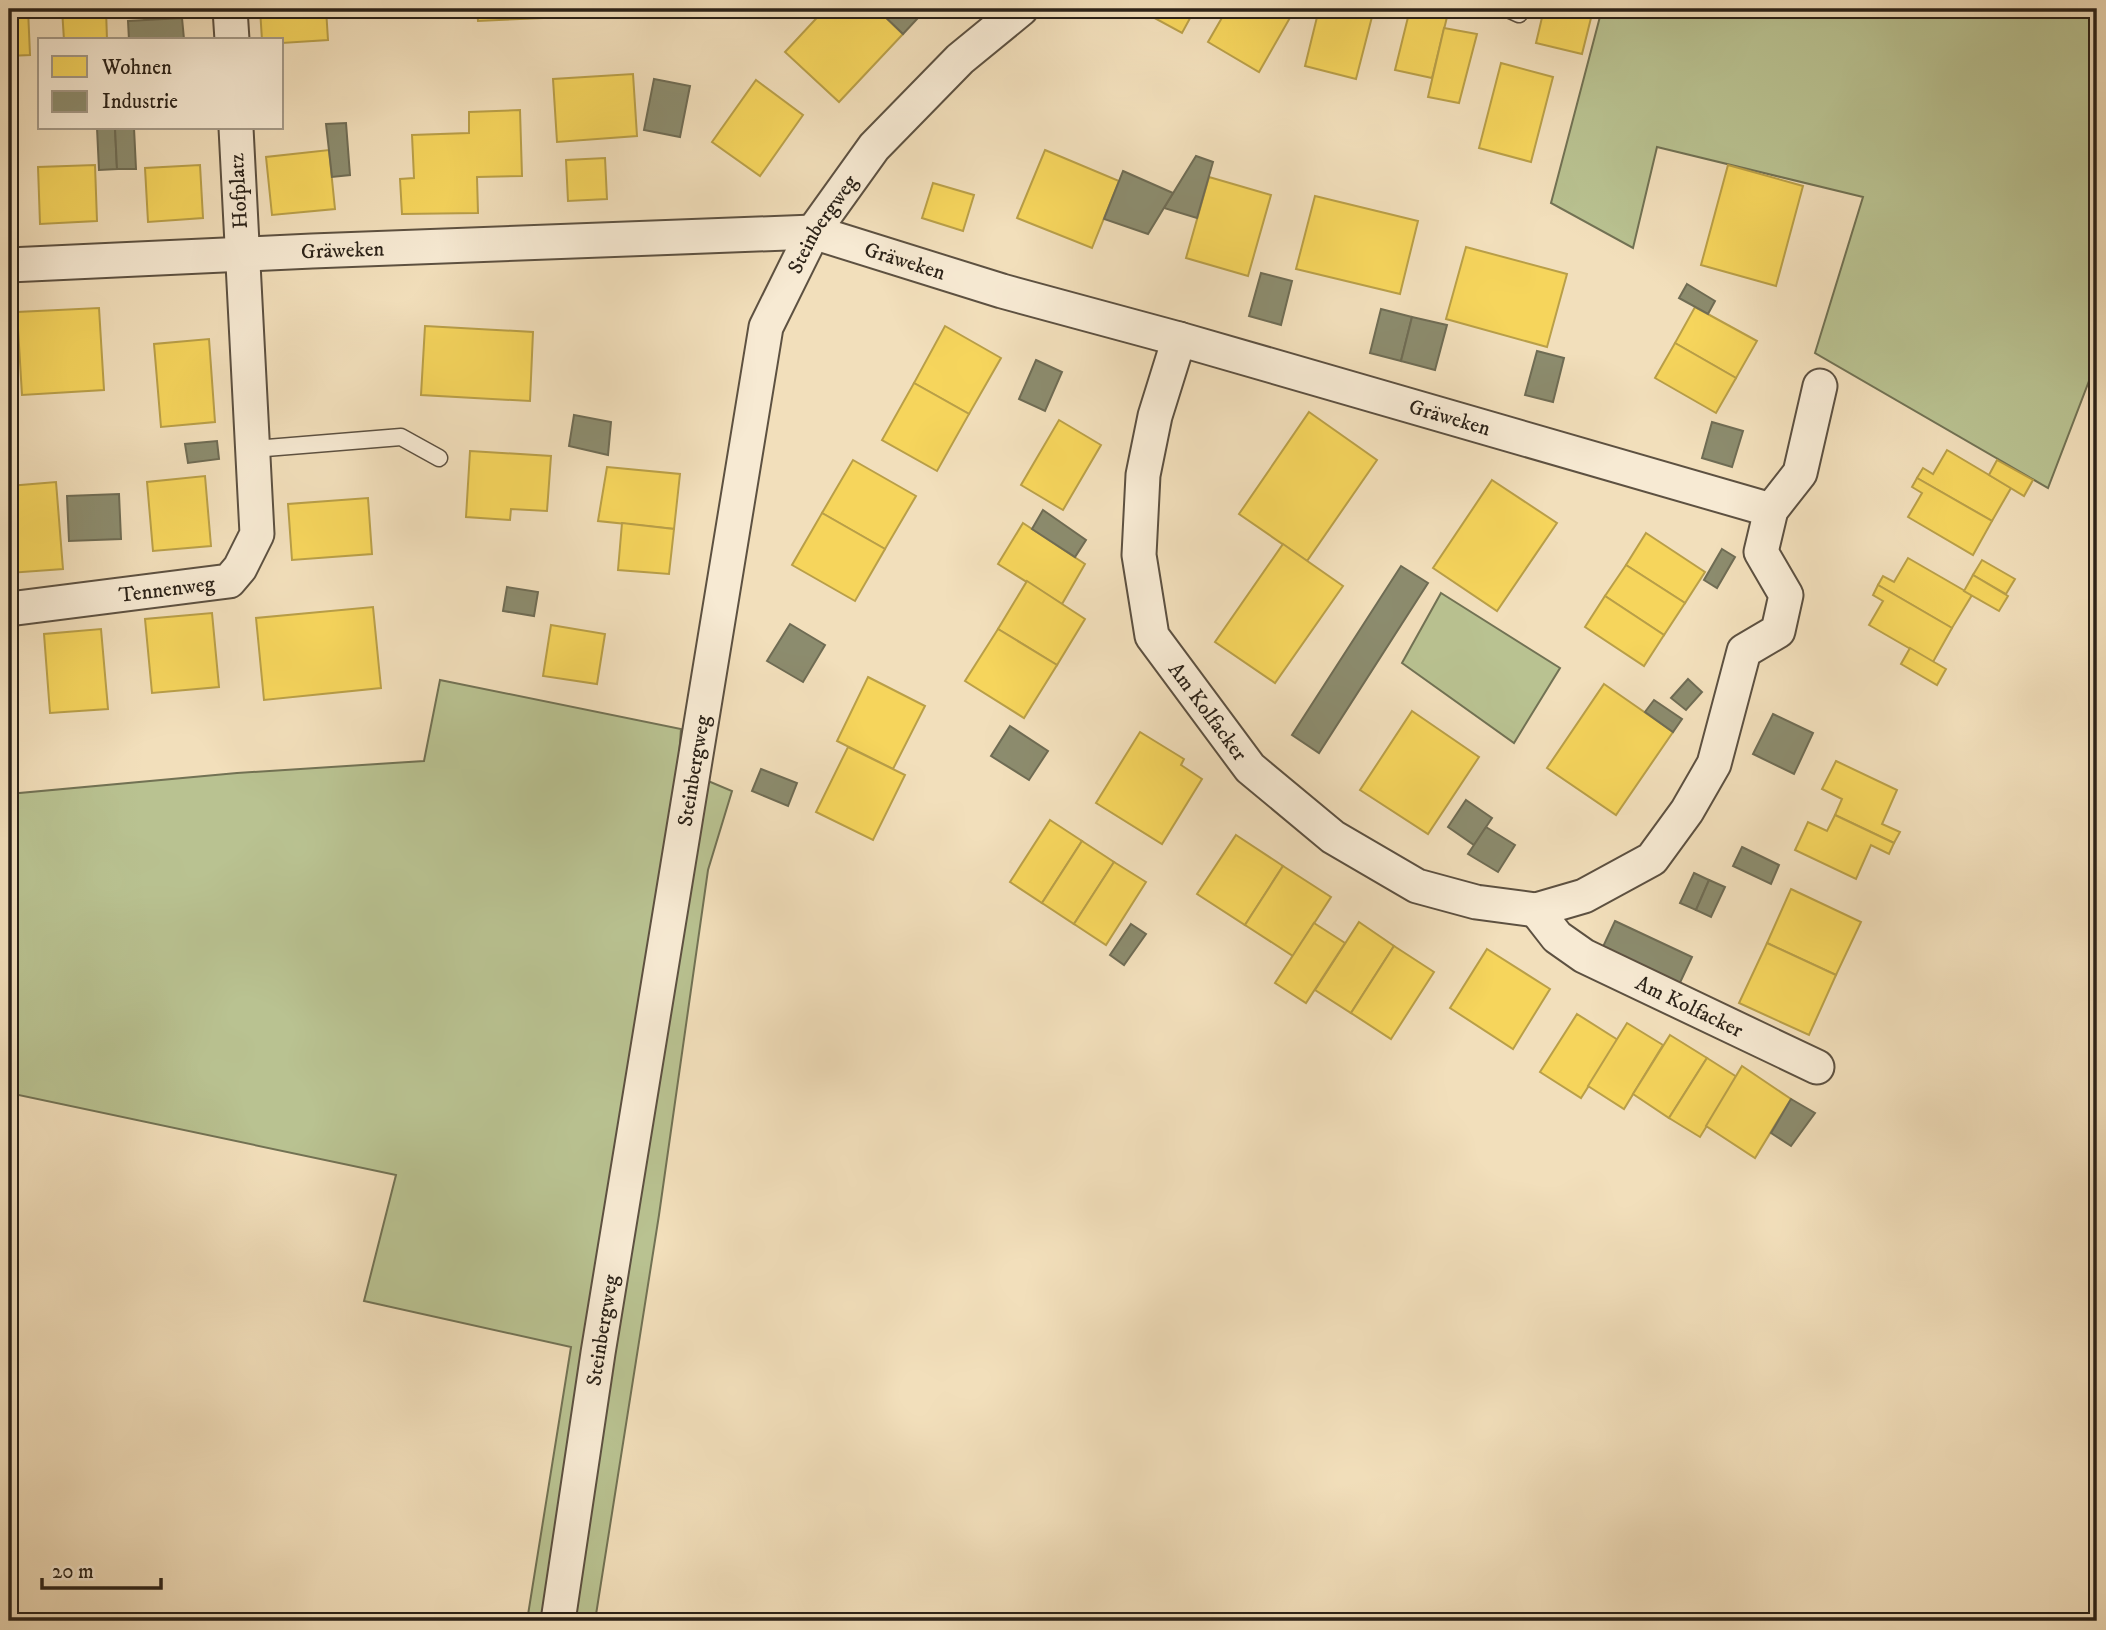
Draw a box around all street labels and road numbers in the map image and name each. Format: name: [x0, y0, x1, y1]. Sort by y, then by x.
street label: Hofplatz: [224, 152, 254, 229]
street label: Steinbergweg: [782, 170, 864, 278]
street label: Gräweken: [300, 236, 385, 265]
street label: Gräweken: [861, 237, 948, 286]
street label: Gräweken: [1406, 394, 1493, 442]
street label: Tennenweg: [117, 571, 217, 609]
street label: Am Kolfacker: [1162, 658, 1252, 767]
street label: Steinbergweg: [672, 713, 716, 828]
street label: Am Kolfacker: [1631, 970, 1747, 1044]
street label: Steinbergweg: [581, 1272, 625, 1388]

